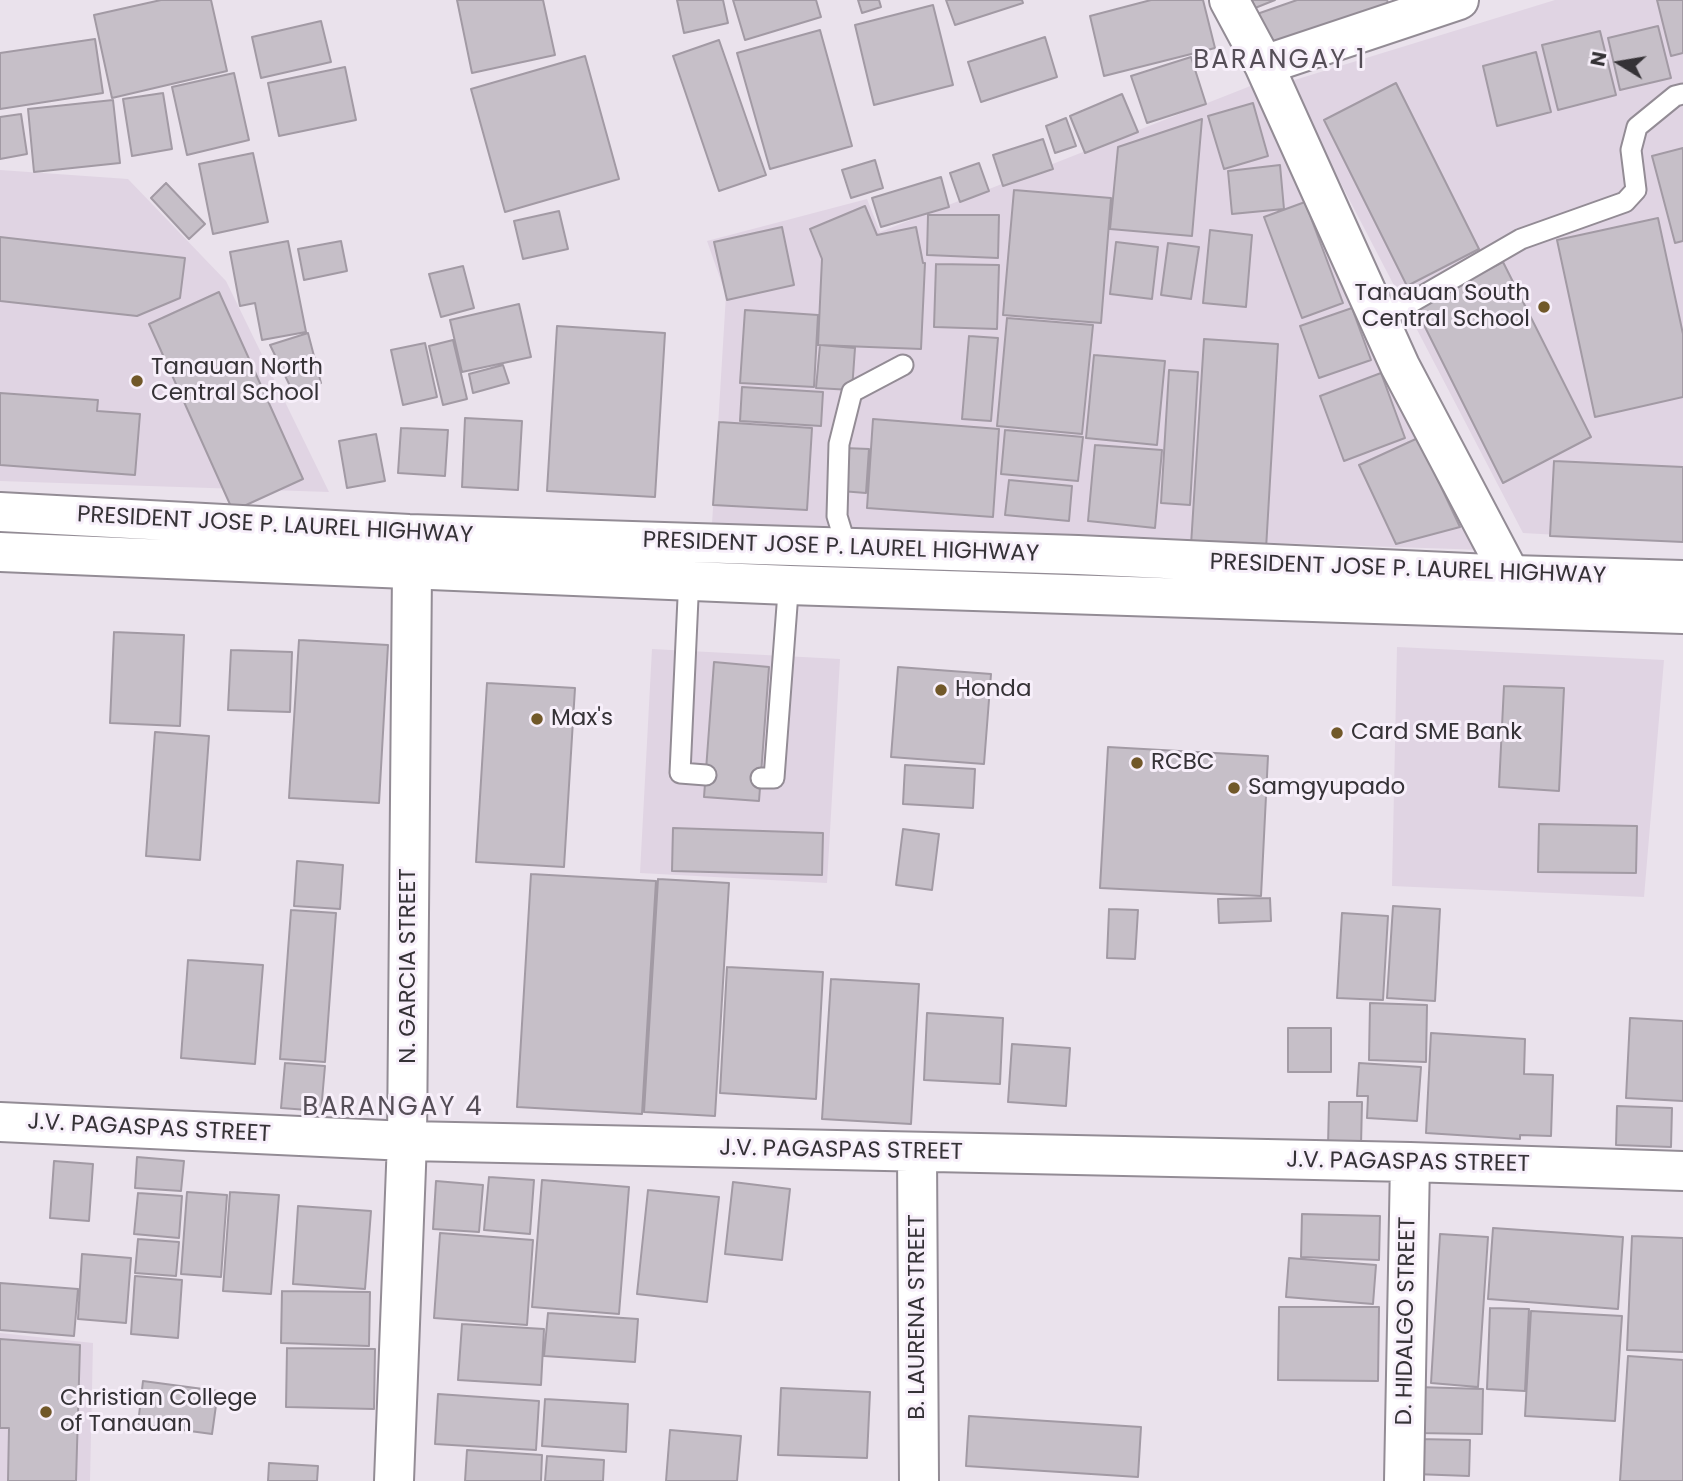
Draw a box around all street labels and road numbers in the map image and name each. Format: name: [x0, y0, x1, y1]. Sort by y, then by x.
street label: PRESIDENT JOSE P. LAUREL HIGHWAY: [76, 502, 474, 550]
street label: PRESIDENT JOSE P. LAUREL HIGHWAY: [642, 527, 1040, 569]
street label: PRESIDENT JOSE P. LAUREL HIGHWAY: [1209, 549, 1607, 591]
street label: N. GARCIA STREET: [395, 868, 423, 1064]
street label: J.V. PAGASPAS STREET: [27, 1109, 271, 1149]
street label: J.V. PAGASPAS STREET: [719, 1135, 963, 1167]
street label: J.V. PAGASPAS STREET: [1286, 1147, 1530, 1179]
street label: B. LAURENA STREET: [904, 1214, 932, 1420]
street label: D. HIDALGO STREET: [1391, 1216, 1423, 1426]

